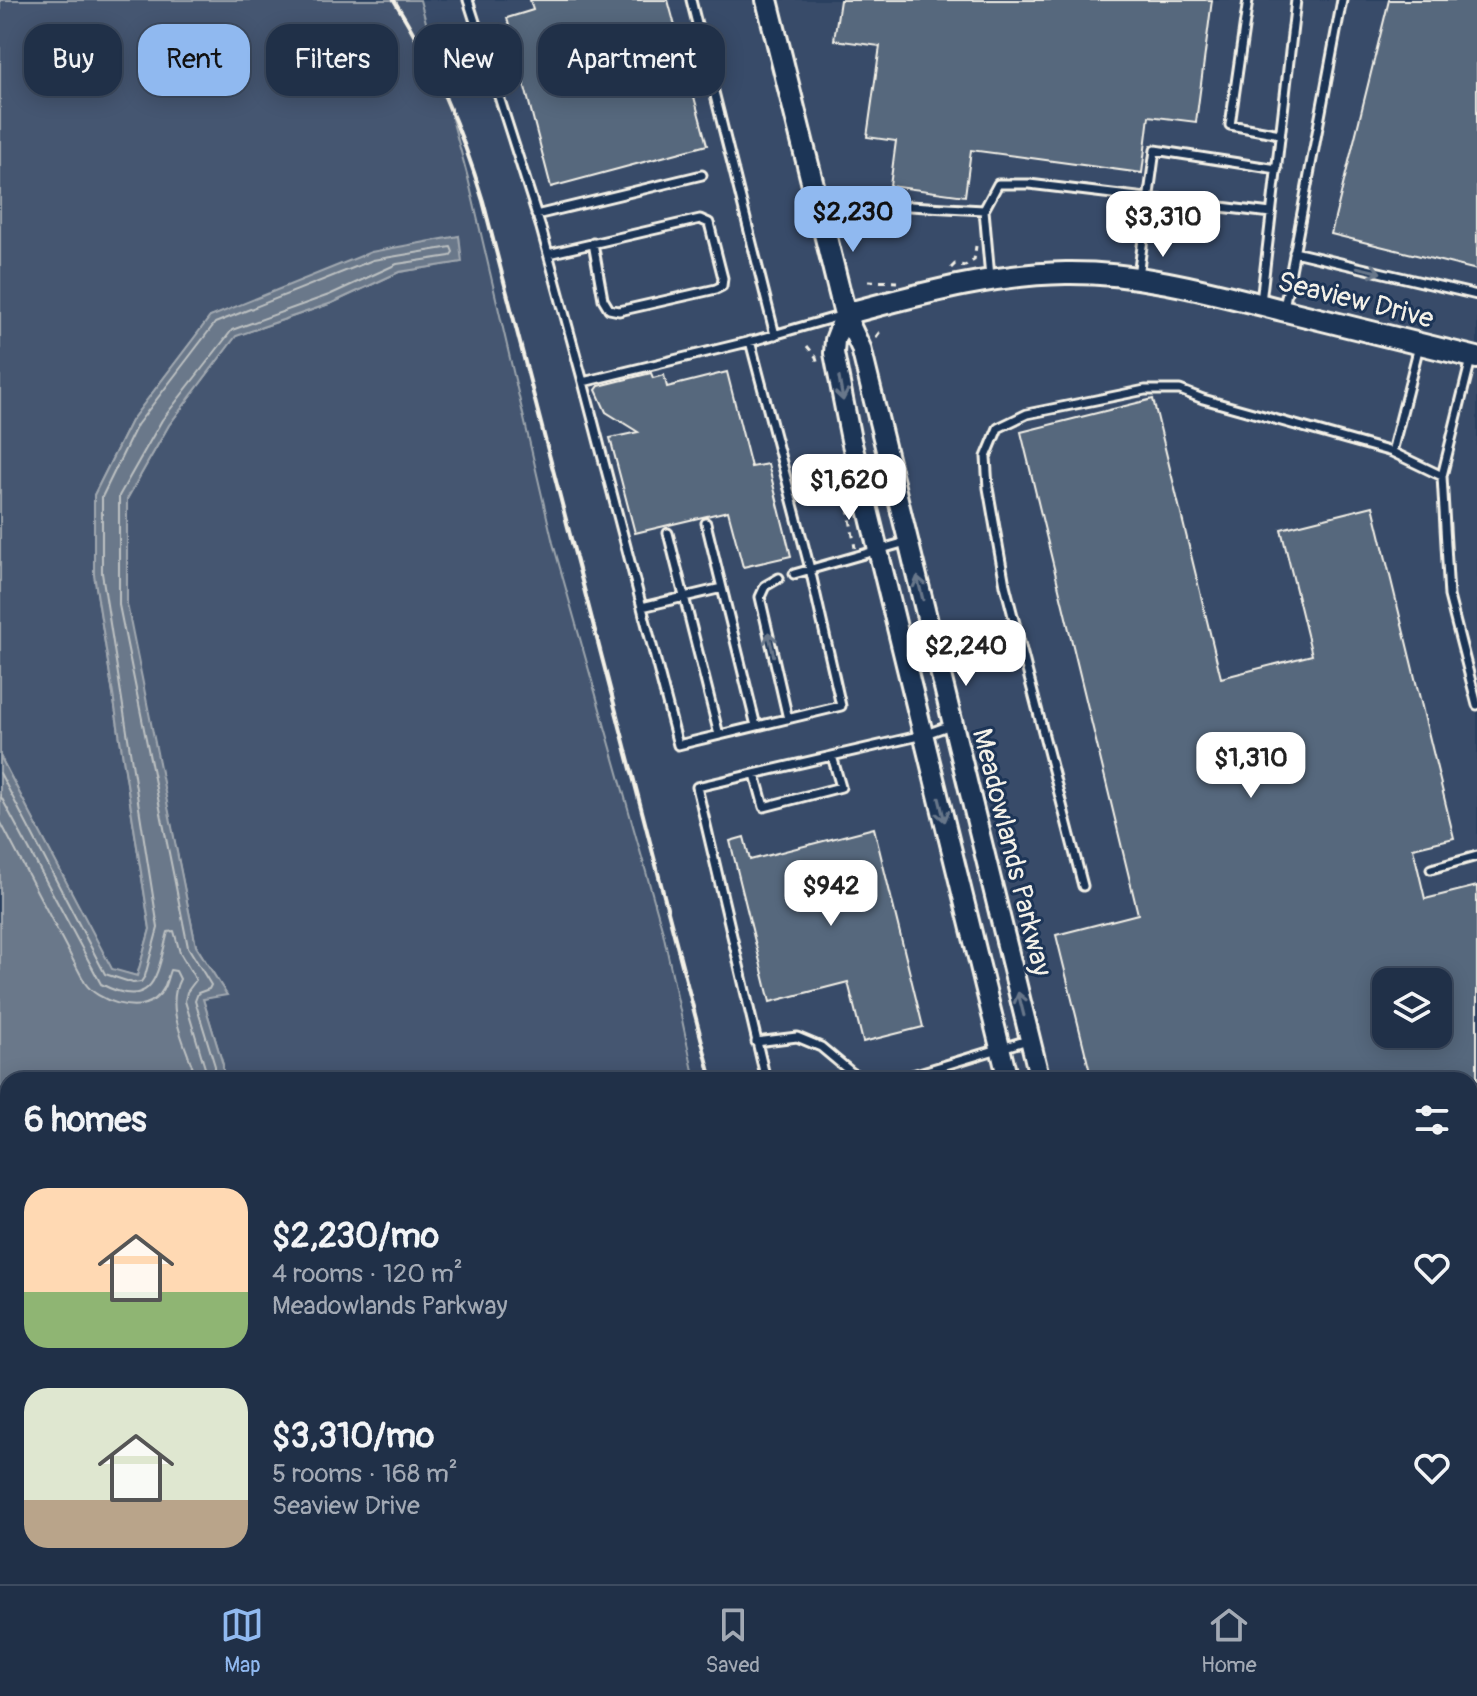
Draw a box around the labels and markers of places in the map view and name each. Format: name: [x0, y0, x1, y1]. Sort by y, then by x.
pin: $2,230: [788, 186, 918, 254]
pin: $3,310: [1098, 191, 1228, 259]
pin: $1,620: [784, 454, 914, 522]
pin: $2,240: [901, 620, 1031, 688]
pin: $1,310: [1186, 732, 1316, 800]
pin: $942: [784, 860, 878, 928]

